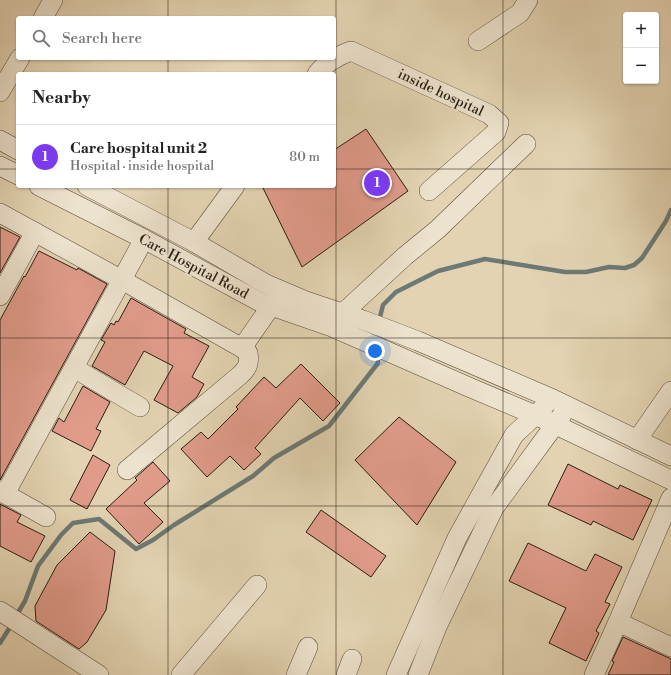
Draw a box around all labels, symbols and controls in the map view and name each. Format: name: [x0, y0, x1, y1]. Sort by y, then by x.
map controls: [623, 12, 659, 84]
button: +: [623, 12, 659, 48]
search box: [16, 16, 336, 60]
icon: search: [30, 27, 52, 49]
text: Search here: [62, 29, 142, 48]
button: −: [623, 48, 659, 84]
street label: inside hospital: [395, 65, 486, 121]
text: Nearby: [32, 87, 91, 109]
text: Care hospital unit 2: [70, 139, 207, 158]
text: 1: [42, 149, 48, 165]
text: 80 m: [289, 149, 320, 165]
text: Hospital · inside hospital: [70, 158, 214, 174]
pin: 1: [364, 168, 390, 198]
street label: Care Hospital Road: [135, 230, 252, 304]
your location: [365, 341, 385, 361]

